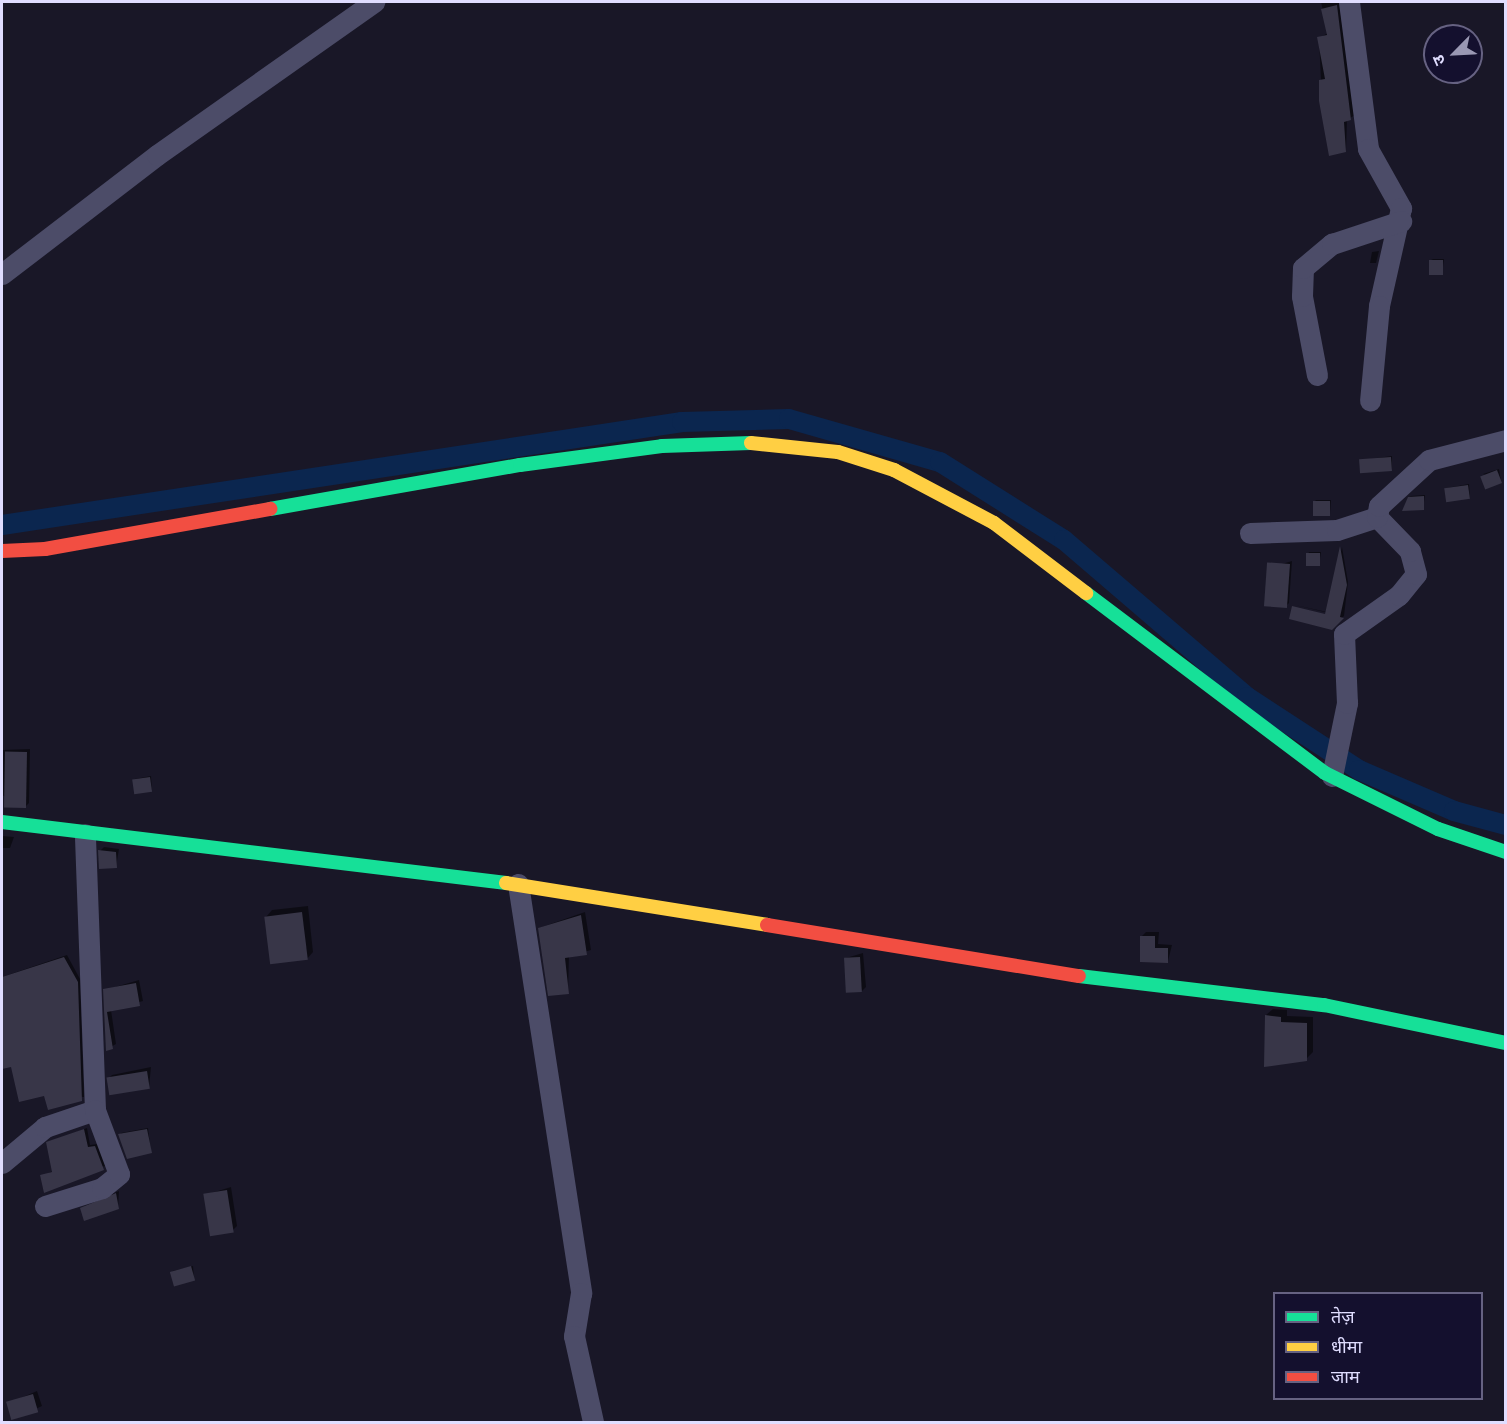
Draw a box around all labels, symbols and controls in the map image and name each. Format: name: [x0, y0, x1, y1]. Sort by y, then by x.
north arrow: [1423, 24, 1483, 84]
text: उ: [1427, 52, 1449, 69]
legend: [1273, 1292, 1483, 1400]
text: तेज़: [1331, 1305, 1355, 1328]
text: धीमा: [1331, 1335, 1362, 1358]
text: जाम: [1331, 1365, 1360, 1388]

